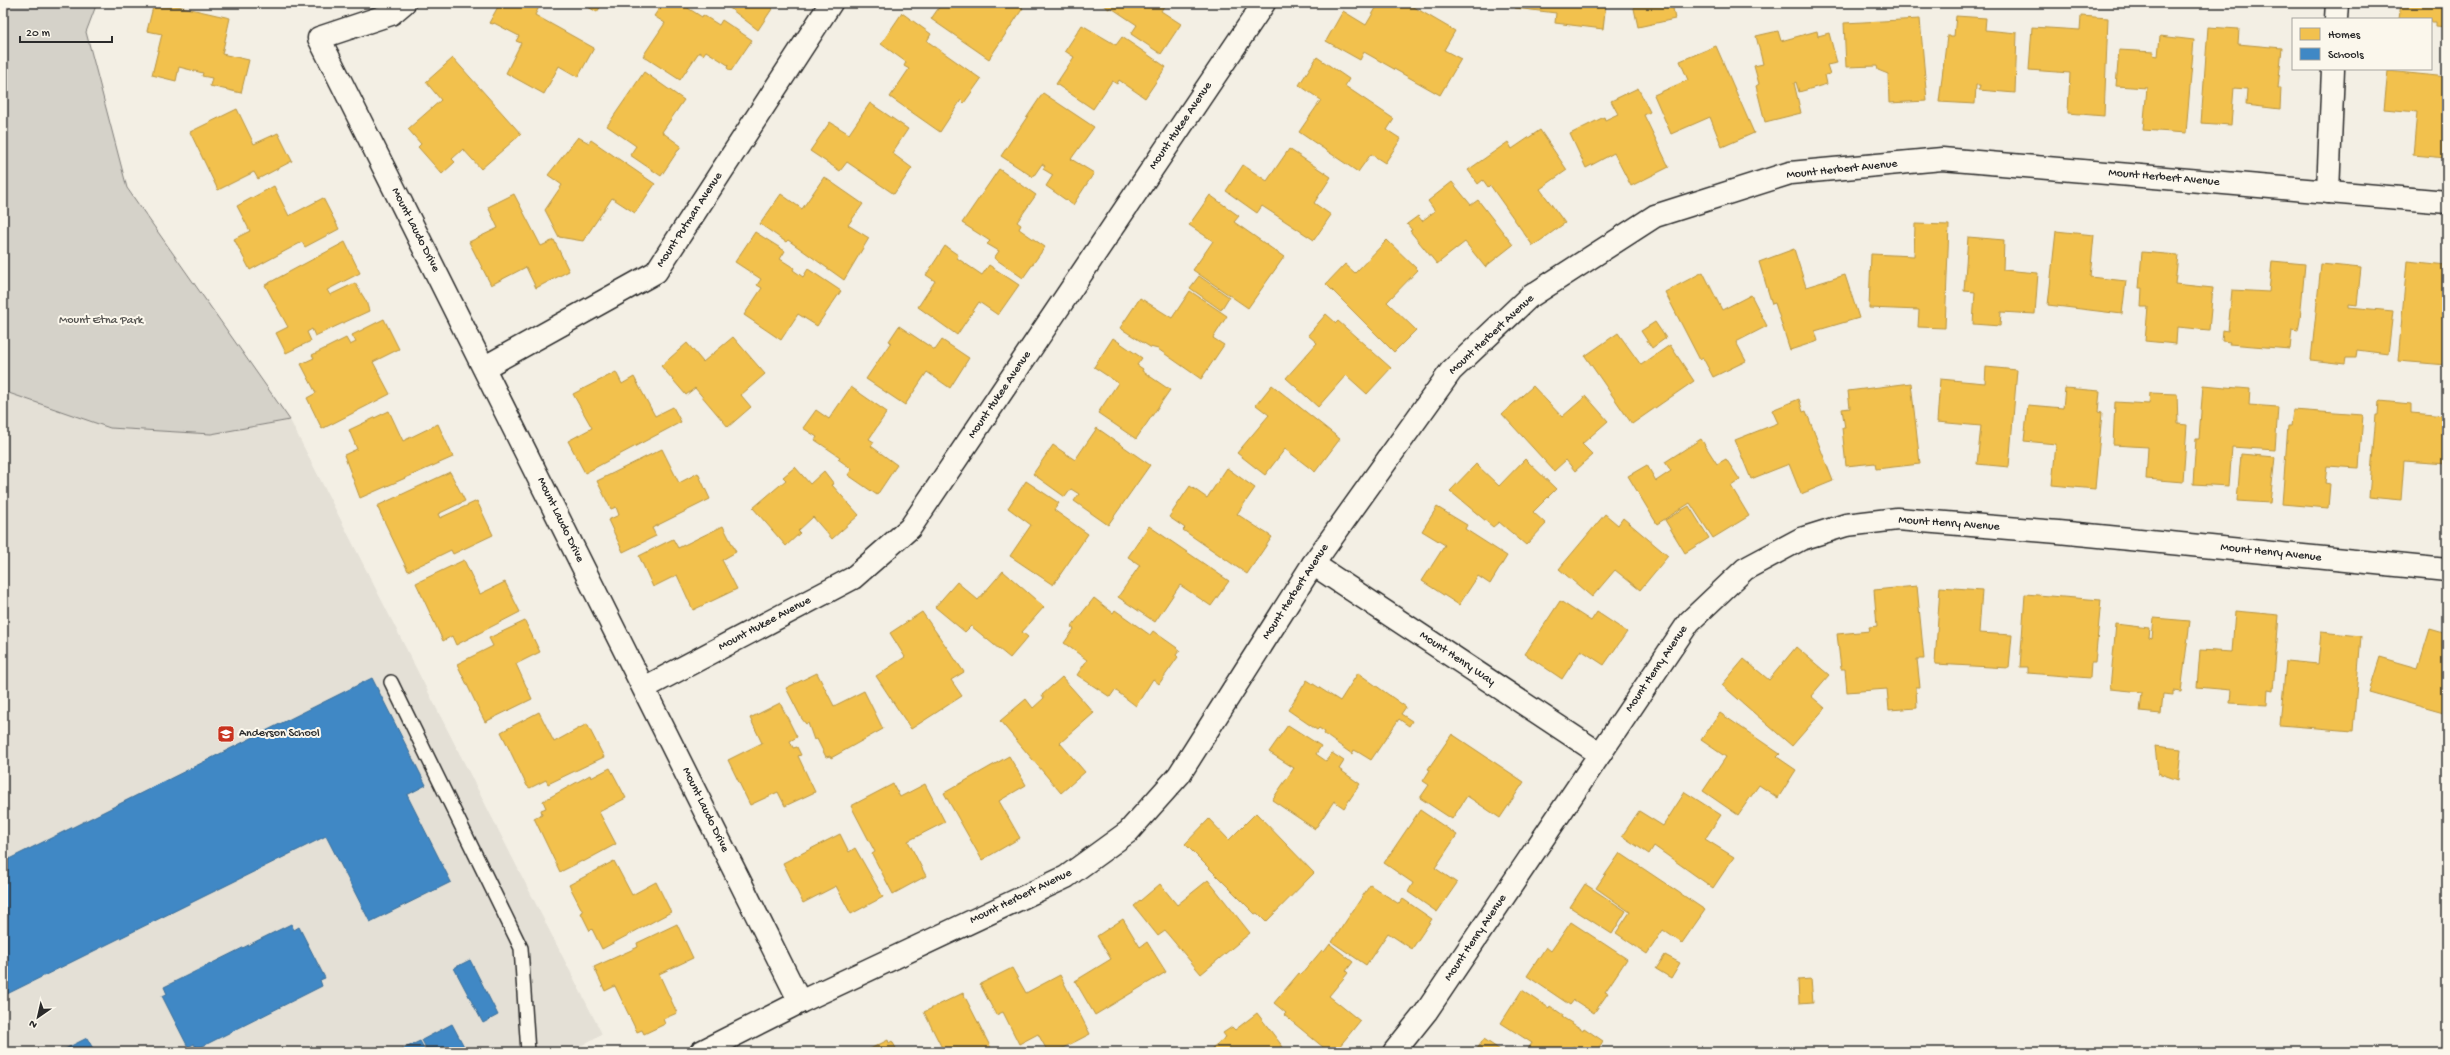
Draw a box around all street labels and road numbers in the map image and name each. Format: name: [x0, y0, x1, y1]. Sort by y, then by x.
street label: Mount Hukee Avenue: [1146, 79, 1216, 173]
street label: Mount Herbert Avenue: [1786, 157, 1899, 183]
street label: Mount Herbert Avenue: [2108, 166, 2221, 190]
street label: Mount Putman Avenue: [654, 169, 726, 270]
street label: Mount Laudo Drive: [388, 186, 443, 275]
street label: Mount Herbert Avenue: [1446, 291, 1538, 378]
street label: Mount Hukee Avenue: [965, 348, 1035, 442]
street label: Mount Laudo Drive: [533, 475, 587, 565]
street label: Mount Henry Avenue: [1898, 513, 2001, 535]
street label: Mount Herbert Avenue: [1260, 541, 1333, 643]
street label: Mount Henry Avenue: [2220, 541, 2323, 565]
street label: Mount Hukee Avenue: [716, 593, 814, 654]
street label: Mount Henry Avenue: [1623, 622, 1692, 715]
street label: Mount Henry Way: [1417, 629, 1498, 689]
street label: Mount Laudo Drive: [678, 765, 732, 855]
street label: Mount Herbert Avenue: [968, 866, 1075, 928]
street label: Mount Henry Avenue: [1442, 891, 1511, 984]

